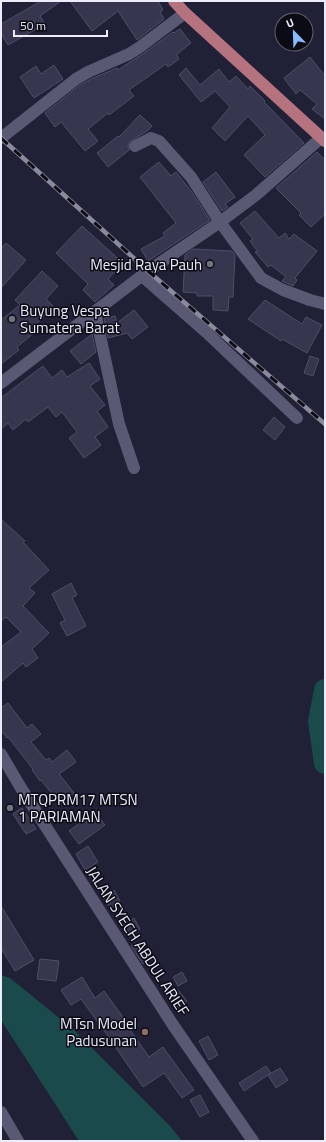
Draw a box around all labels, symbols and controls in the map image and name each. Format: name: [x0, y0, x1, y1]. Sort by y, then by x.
scale bar: [14, 12, 107, 38]
north arrow: [274, 12, 314, 52]
text: U: [284, 14, 297, 32]
text: 50 m: [20, 16, 46, 35]
place label: Mesjid Raya Pauh: [90, 253, 202, 276]
marker: Mesjid Raya Pauh: [205, 259, 215, 269]
place label: Buyung Vespa Sumatera Barat: [20, 299, 120, 339]
marker: Buyung Vespa Sumatera Barat: [7, 314, 17, 324]
place label: MTQPRM17 MTSN 1 PARIAMAN: [18, 788, 138, 828]
marker: MTQPRM17 MTSN 1 PARIAMAN: [5, 803, 15, 813]
street label: JALAN SYECH ABDUL ARIEF: [81, 862, 195, 1021]
place label: MTsn Model Padusunan: [60, 1012, 137, 1052]
marker: MTsn Model Padusunan: [140, 1027, 150, 1037]

